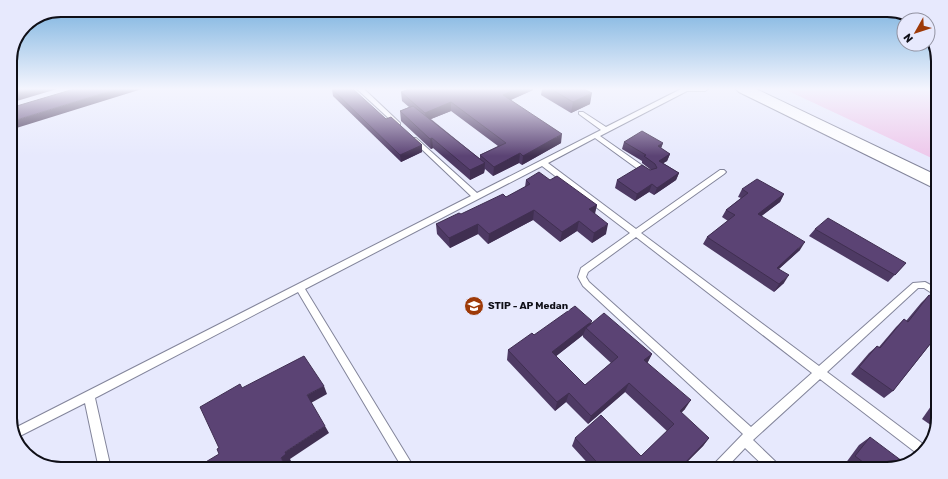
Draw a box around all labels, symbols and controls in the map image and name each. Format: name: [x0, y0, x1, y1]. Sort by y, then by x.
north arrow: [896, 12, 936, 52]
text: N: [901, 31, 916, 45]
school or university icon: STIP - AP Medan: [463, 295, 485, 317]
place label: STIP - AP Medan: [488, 300, 568, 312]

